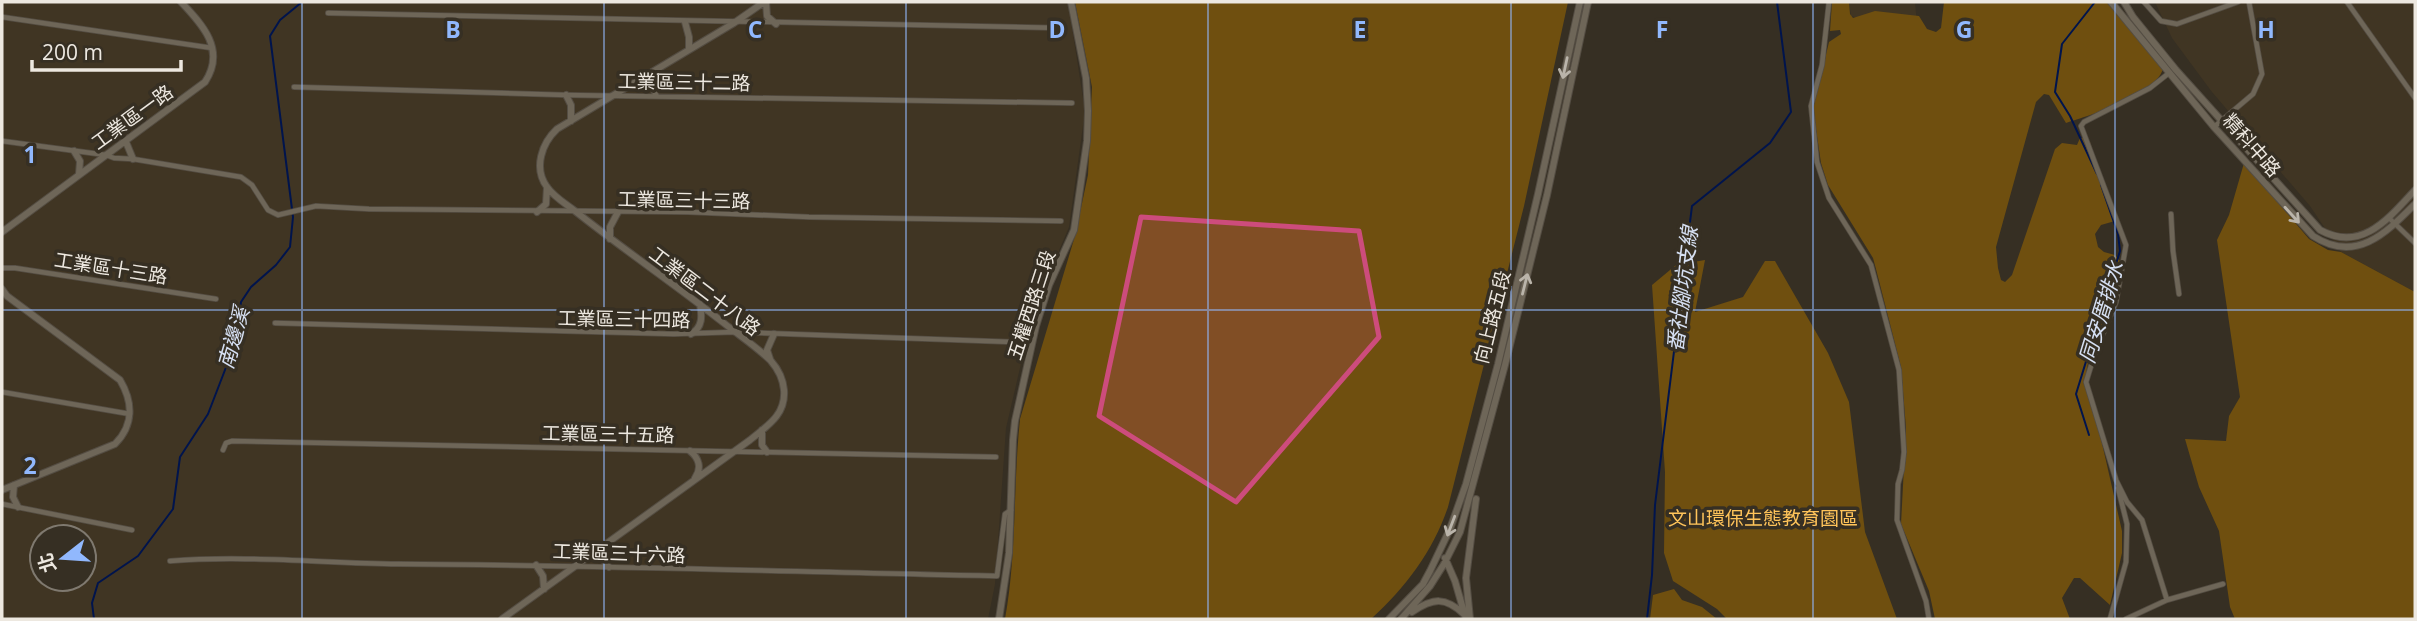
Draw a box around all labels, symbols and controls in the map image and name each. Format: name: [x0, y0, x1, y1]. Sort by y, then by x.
text: B: [445, 13, 461, 45]
text: C: [748, 13, 762, 45]
text: D: [1048, 13, 1066, 45]
text: E: [1354, 13, 1366, 45]
text: F: [1656, 13, 1668, 45]
text: G: [1956, 13, 1972, 45]
text: H: [2257, 13, 2275, 45]
scale bar: [32, 28, 180, 72]
text: 200 m: [42, 38, 103, 66]
one-way arrow: [1558, 56, 1572, 79]
street label: 工業區三十二路: [617, 68, 751, 96]
street label: 工業區一路: [86, 79, 178, 155]
street label: 精科中路: [2217, 108, 2287, 182]
text: 1: [23, 138, 37, 170]
street label: 工業區三十三路: [617, 186, 751, 214]
one-way arrow: [2284, 205, 2300, 223]
water label: 番社腳坑支線: [1660, 223, 1704, 353]
street label: 工業區二十八路: [644, 241, 766, 341]
street label: 工業區十三路: [53, 246, 169, 290]
street label: 五權西路三段: [1001, 247, 1061, 363]
water label: 同安厝排水: [2072, 257, 2130, 366]
street label: 向上路五段: [1468, 268, 1516, 366]
one-way arrow: [1519, 273, 1532, 296]
water label: 南邊溪: [211, 301, 256, 372]
street label: 工業區三十四路: [557, 305, 691, 333]
street label: 工業區三十五路: [541, 420, 675, 448]
text: 2: [23, 449, 37, 481]
park label: 文山環保生態教育園區: [1668, 505, 1858, 531]
one-way arrow: [1443, 515, 1456, 537]
north arrow: [28, 523, 98, 593]
street label: 工業區三十六路: [552, 538, 686, 568]
text: 北: [32, 550, 62, 576]

